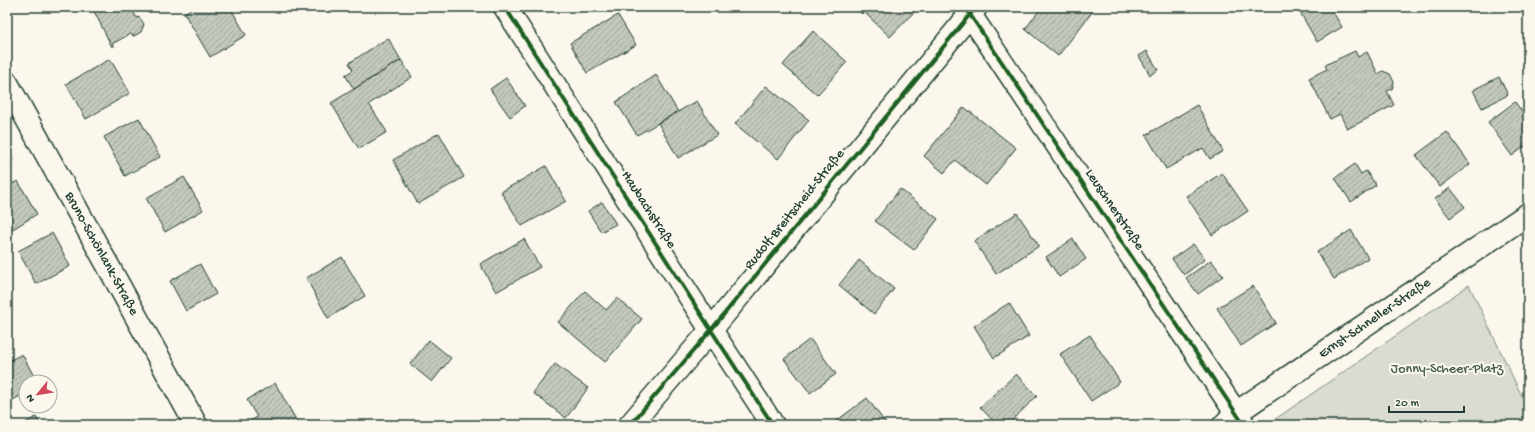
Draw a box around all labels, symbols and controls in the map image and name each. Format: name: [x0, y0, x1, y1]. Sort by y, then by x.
street label: Rudolf-Breitscheid-Straße: [741, 146, 849, 274]
street label: Leuschnerstraße: [1081, 166, 1148, 255]
street label: Haubachstraße: [617, 168, 680, 253]
street label: Bruno-Schönlank-Straße: [60, 188, 143, 319]
street label: Ernst-Schneller-Straße: [1316, 274, 1435, 363]
park label: Jonny-Scheer-Platz: [1391, 361, 1504, 378]
north arrow: [18, 374, 58, 414]
scale bar: [1389, 388, 1464, 414]
text: N: [24, 392, 38, 404]
text: 20 m: [1395, 397, 1420, 411]

